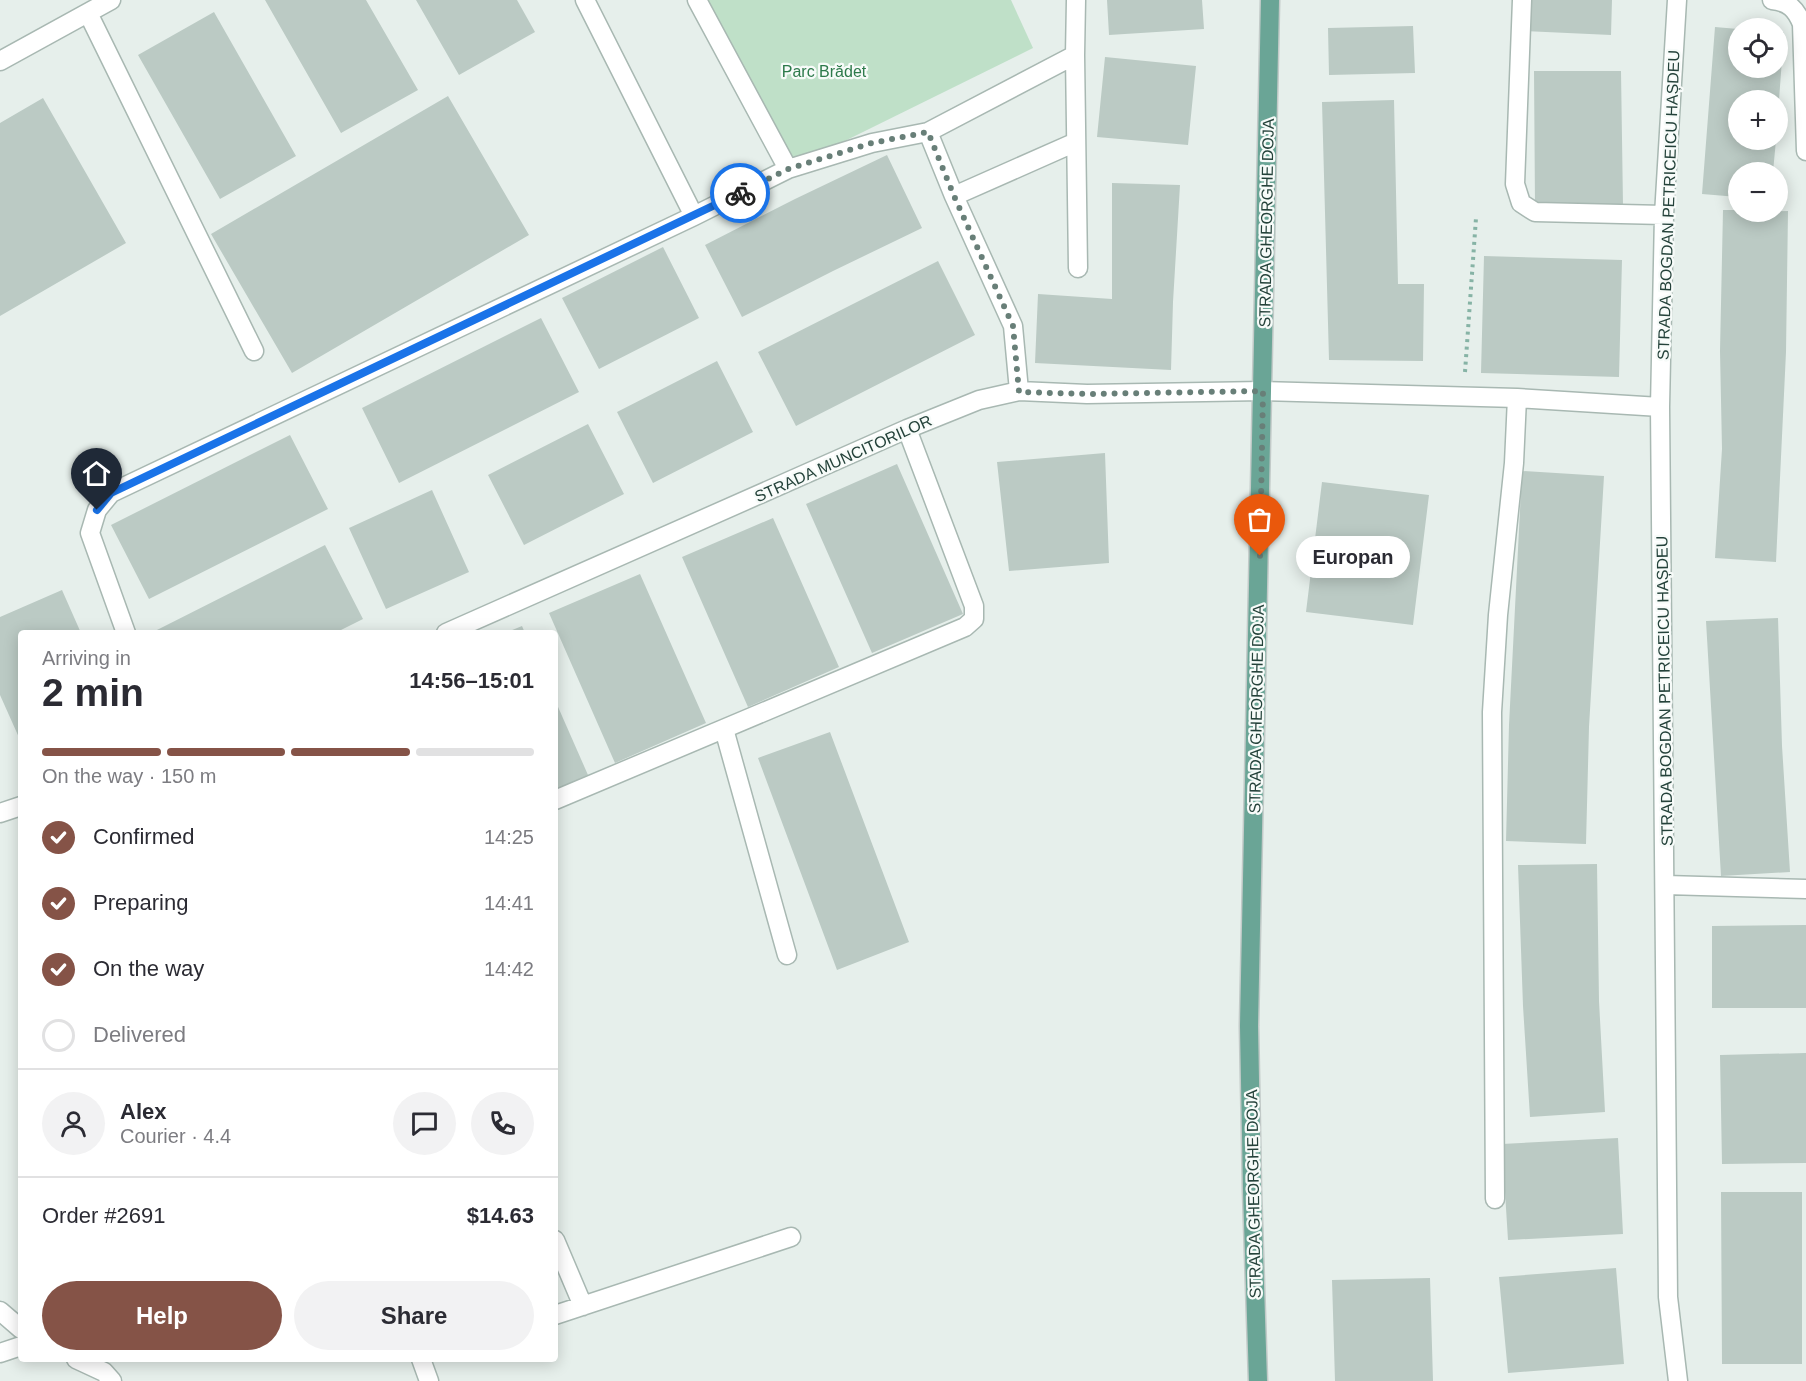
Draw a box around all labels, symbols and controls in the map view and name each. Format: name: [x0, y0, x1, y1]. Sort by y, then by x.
map controls: [1728, 18, 1788, 222]
button: locate: [1728, 18, 1788, 78]
street label: STRADA BOGDAN PETRICEICU HAȘDEU: [1655, 50, 1682, 360]
park label: Parc Brădet: [782, 63, 867, 80]
button: +: [1728, 90, 1788, 150]
street label: STRADA GHEORGHE DOJA: [1256, 118, 1277, 328]
button: −: [1728, 162, 1788, 222]
courier: [710, 163, 770, 223]
icon: bike: [724, 177, 757, 210]
street label: STRADA MUNCITORILOR: [752, 412, 934, 505]
pin: [71, 448, 122, 510]
icon: home: [80, 457, 113, 490]
pin: [1234, 494, 1285, 556]
icon: bag: [1243, 503, 1276, 536]
callout: Europan: [1296, 535, 1410, 577]
street label: STRADA BOGDAN PETRICEICU HAȘDEU: [1653, 536, 1676, 846]
text: Europan: [1312, 546, 1394, 568]
street label: STRADA GHEORGHE DOJA: [1246, 604, 1267, 814]
text: Arriving in: [42, 647, 131, 669]
text: 14:56–15:01: [409, 668, 534, 693]
text: 2 min: [42, 671, 144, 714]
text: On the way · 150 m: [42, 765, 217, 787]
icon: check: [42, 821, 75, 854]
text: Confirmed: [93, 824, 194, 849]
text: 14:25: [484, 826, 534, 848]
icon: check: [42, 887, 75, 920]
text: Preparing: [93, 890, 188, 915]
text: 14:41: [484, 892, 534, 914]
icon: check: [42, 953, 75, 986]
text: On the way: [93, 956, 204, 981]
text: 14:42: [484, 958, 534, 980]
text: Delivered: [93, 1022, 186, 1047]
street label: STRADA GHEORGHE DOJA: [1243, 1089, 1264, 1299]
button: person: [42, 1092, 105, 1155]
button: chat: [393, 1092, 456, 1155]
button: phone: [471, 1092, 534, 1155]
text: Alex: [120, 1099, 166, 1124]
text: Courier · 4.4: [120, 1125, 231, 1147]
text: Order #2691: [42, 1203, 166, 1228]
text: $14.63: [467, 1203, 534, 1228]
button: Help: [42, 1281, 282, 1350]
button: Share: [294, 1281, 534, 1350]

